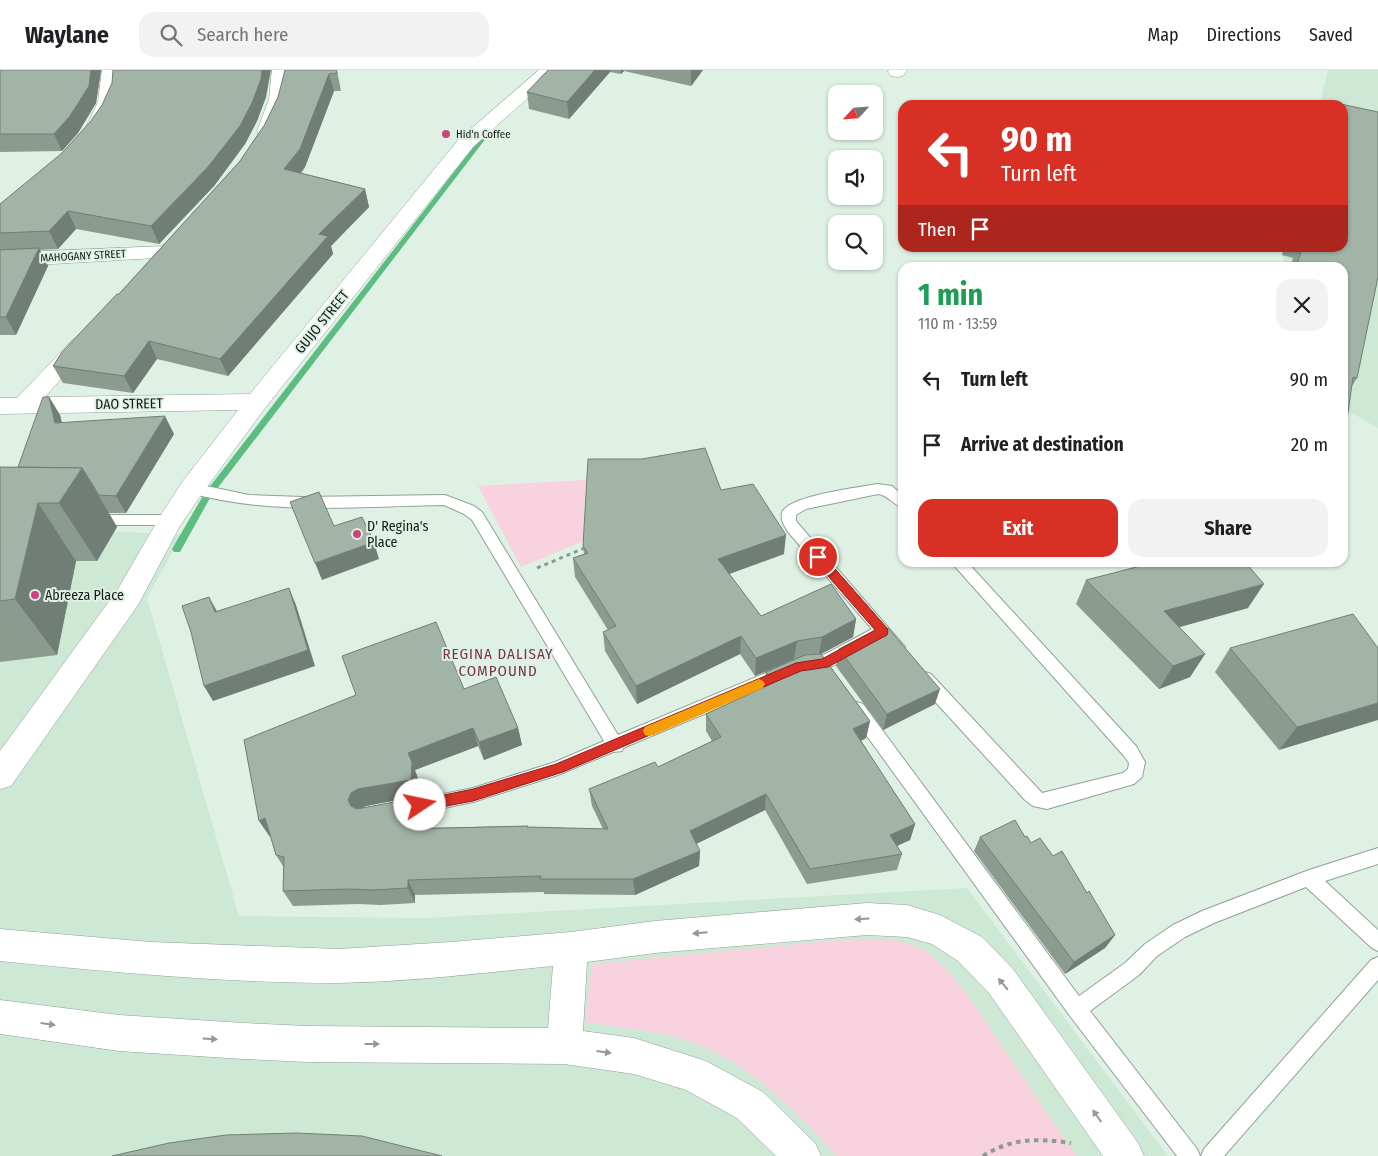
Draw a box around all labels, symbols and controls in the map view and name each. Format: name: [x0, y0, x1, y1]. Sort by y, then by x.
search box: [139, 12, 489, 57]
text: Waylane: [25, 21, 109, 49]
icon: search: [157, 21, 185, 49]
text: Search here: [197, 23, 288, 46]
text: Map: [1147, 24, 1179, 46]
text: Directions: [1207, 24, 1281, 46]
text: Saved: [1309, 24, 1353, 46]
north arrow: [828, 85, 882, 140]
map controls: [828, 85, 883, 270]
text: 90 m: [1001, 118, 1072, 160]
icon: left: [918, 120, 983, 185]
marker: Hid'n Coffee: [440, 128, 452, 140]
place label: Hid'n Coffee: [456, 128, 511, 141]
button: sound: [828, 150, 883, 205]
text: Turn left: [1001, 160, 1077, 187]
button: search: [828, 215, 883, 270]
icon: arrive: [966, 215, 994, 243]
text: Then: [918, 218, 956, 241]
street label: MAHOGANY STREET: [40, 247, 127, 265]
text: 1 min: [918, 277, 983, 313]
button: close: [1276, 279, 1328, 331]
street label: GUIJO STREET: [291, 287, 353, 357]
text: 110 m · 13:59: [918, 314, 997, 333]
icon: left: [918, 366, 946, 394]
text: Turn left: [961, 368, 1028, 391]
text: 90 m: [1290, 368, 1328, 391]
street label: DAO STREET: [95, 395, 163, 413]
icon: arrive: [918, 431, 946, 459]
text: Arrive at destination: [961, 433, 1124, 456]
text: 20 m: [1291, 433, 1328, 456]
button: Exit: [918, 499, 1118, 557]
button: Share: [1128, 499, 1328, 557]
place label: D' Regina's Place: [367, 518, 428, 551]
marker: D' Regina's Place: [351, 528, 363, 540]
pin: [797, 536, 839, 578]
icon: arrive: [804, 543, 832, 571]
place label: Abreeza Place: [45, 587, 124, 604]
marker: Abreeza Place: [29, 589, 41, 601]
district label: REGINA DALISAY COMPOUND: [442, 645, 554, 680]
position arrow: [393, 778, 445, 830]
one-way arrow: [853, 916, 869, 924]
one-way arrow: [691, 929, 707, 937]
one-way arrow: [997, 977, 1008, 990]
one-way arrow: [41, 1020, 57, 1028]
one-way arrow: [202, 1035, 218, 1043]
one-way arrow: [365, 1040, 381, 1048]
one-way arrow: [597, 1048, 613, 1056]
one-way arrow: [1092, 1109, 1102, 1123]

